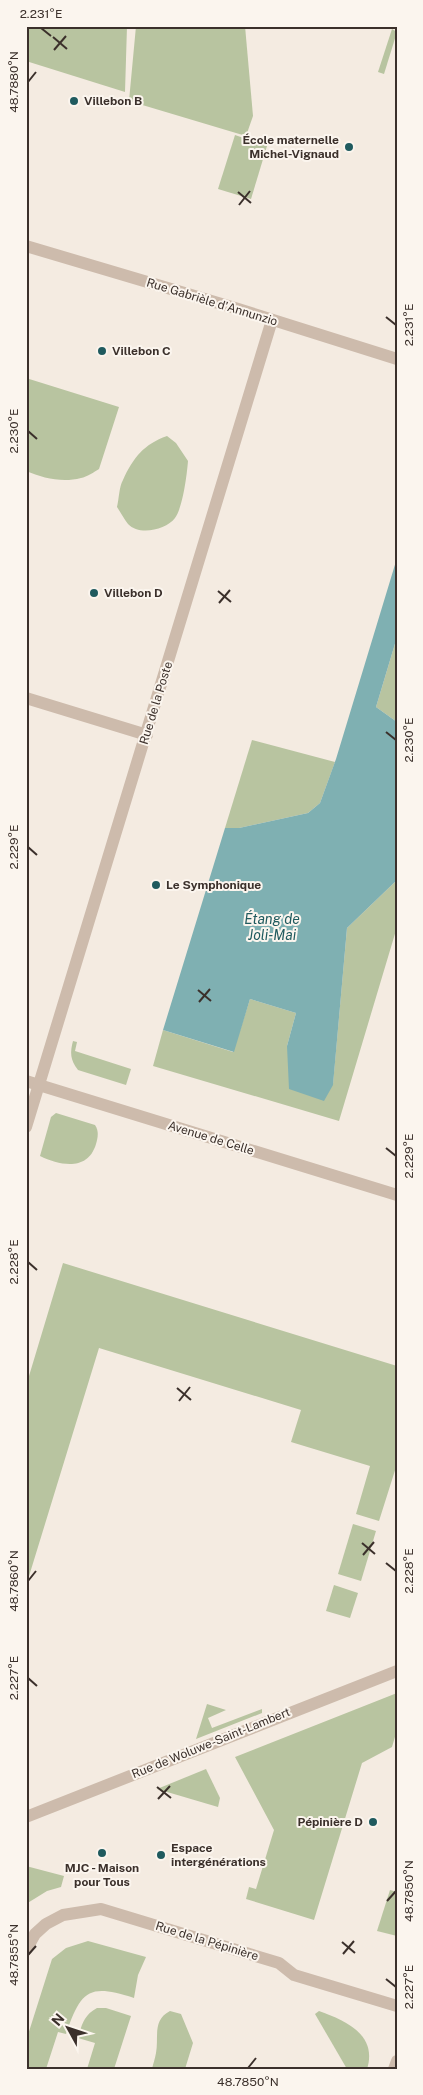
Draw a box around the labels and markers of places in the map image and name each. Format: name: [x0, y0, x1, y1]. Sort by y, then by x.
place label: Villebon B: [84, 94, 142, 108]
marker: Villebon B: [68, 95, 80, 107]
place label: École maternelle Michel-Vignaud: [243, 133, 339, 161]
marker: École maternelle Michel-Vignaud: [343, 141, 355, 153]
place label: Villebon C: [112, 344, 171, 358]
marker: Villebon C: [96, 345, 108, 357]
place label: Villebon D: [104, 586, 163, 600]
marker: Villebon D: [88, 587, 100, 599]
place label: Le Symphonique: [166, 878, 261, 892]
marker: Le Symphonique: [150, 879, 162, 891]
place label: Pépinière D: [298, 1815, 363, 1829]
marker: Pépinière D: [367, 1816, 379, 1828]
place label: Espace intergénérations: [171, 1841, 266, 1869]
marker: MJC - Maison pour Tous: [96, 1847, 108, 1859]
marker: Espace intergénérations: [155, 1849, 167, 1861]
place label: MJC - Maison pour Tous: [65, 1861, 139, 1889]

